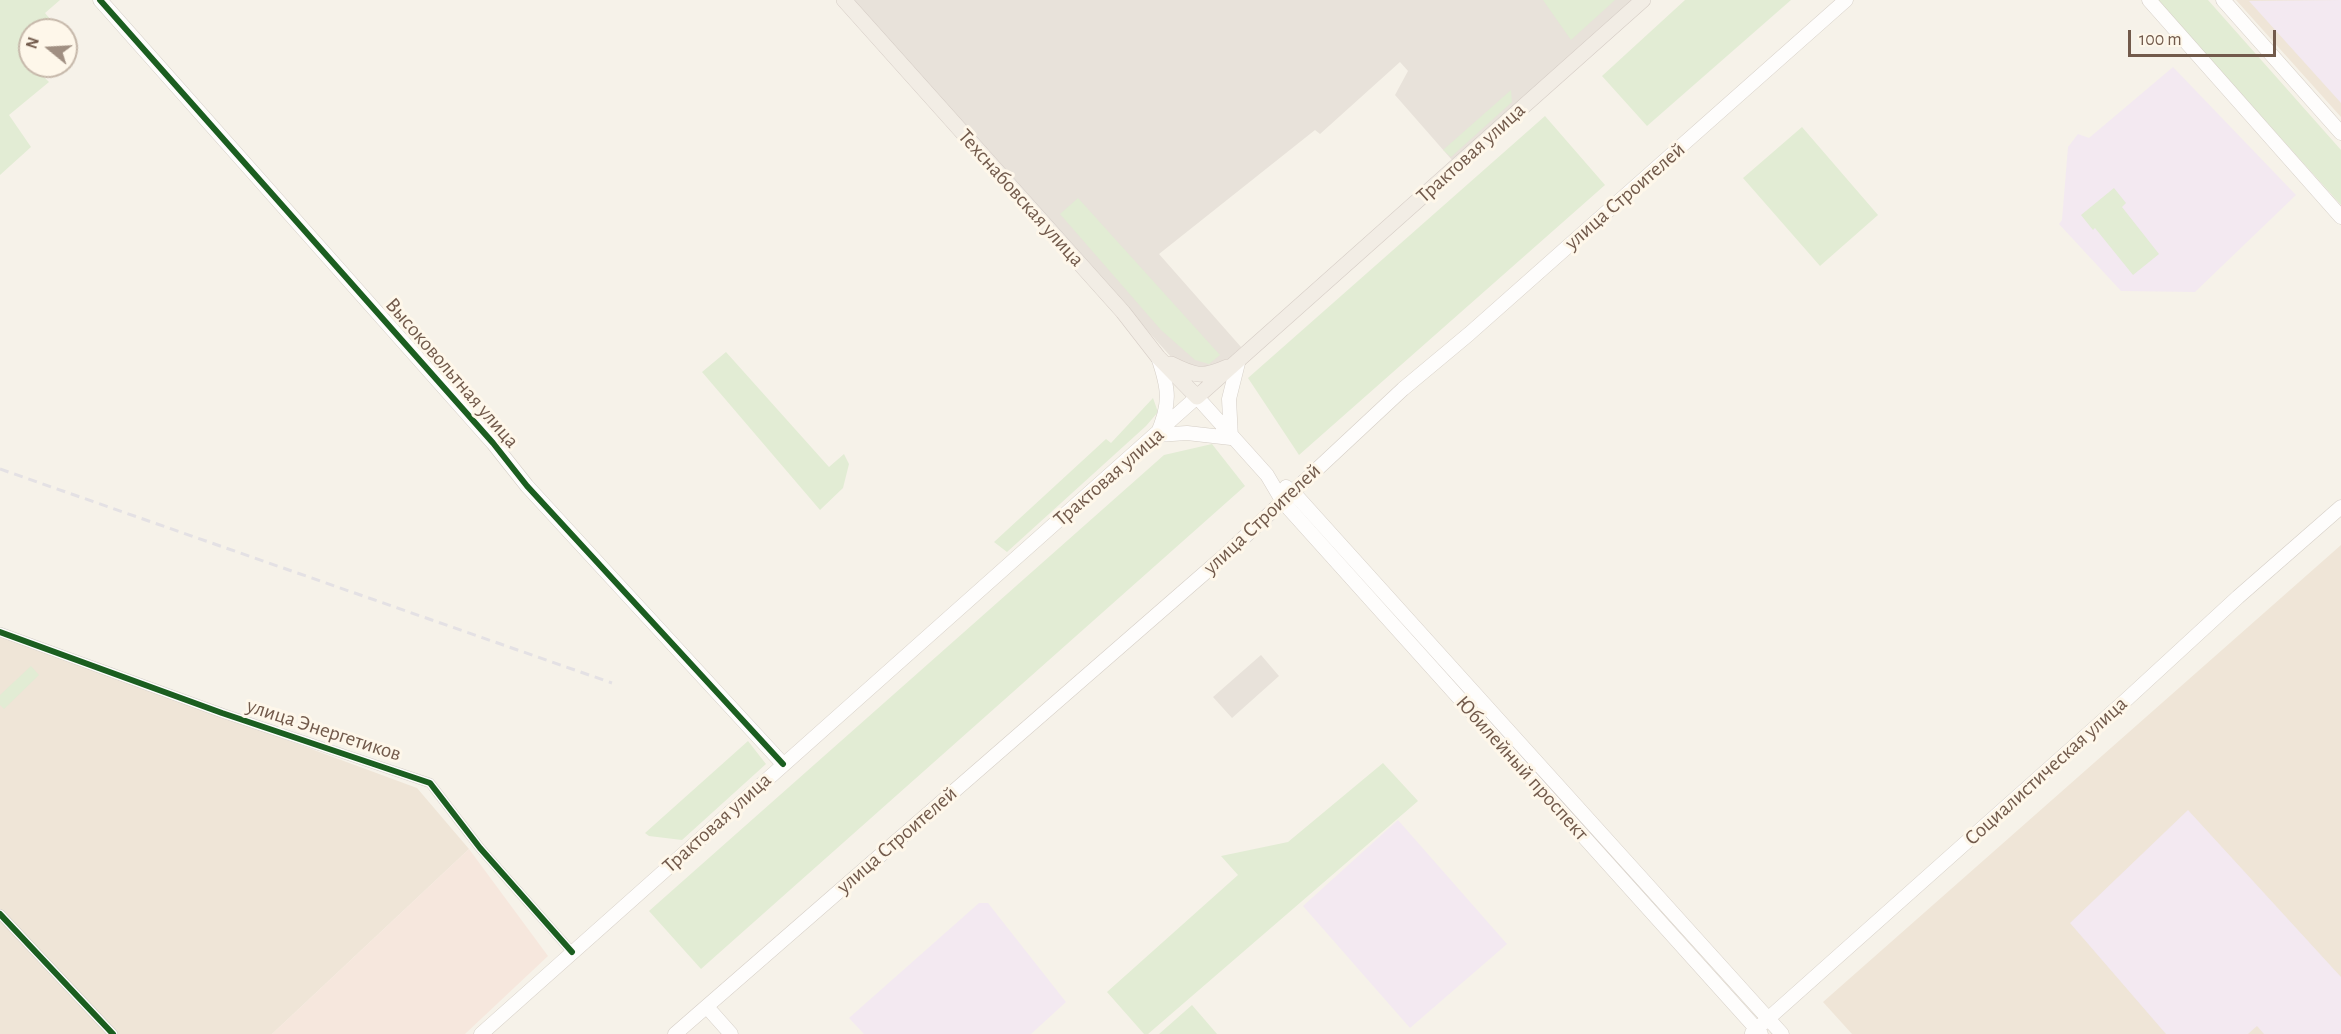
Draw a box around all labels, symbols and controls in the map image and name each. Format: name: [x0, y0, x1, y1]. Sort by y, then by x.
north arrow: [18, 18, 78, 78]
scale bar: [2131, 18, 2280, 56]
text: 100 m: [2139, 31, 2182, 49]
text: N: [23, 35, 42, 51]
street label: Трактовая улица: [1411, 98, 1531, 208]
street label: Техснабовская улица: [953, 124, 1089, 272]
street label: улица Строителей: [1560, 137, 1690, 255]
street label: Высоковольтная улица: [380, 293, 524, 453]
street label: Трактовая улица: [1049, 422, 1169, 532]
street label: улица Строителей: [1198, 458, 1326, 580]
street label: Юбилейный проспект: [1450, 690, 1594, 846]
street label: Социалистическая улица: [1959, 691, 2133, 851]
street label: улица Энергетиков: [244, 693, 404, 767]
street label: Трактовая улица: [657, 768, 777, 878]
street label: улица Строителей: [832, 781, 962, 899]

